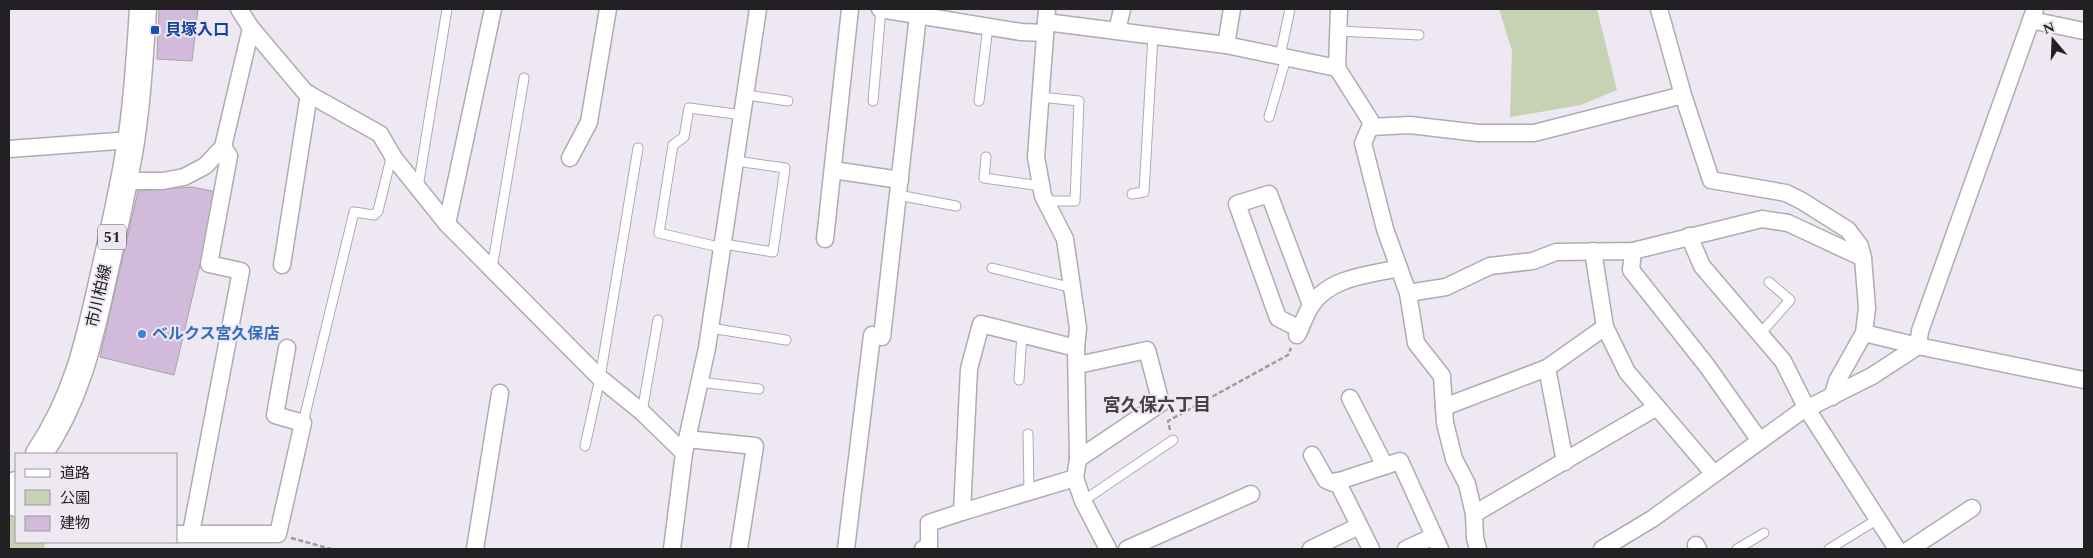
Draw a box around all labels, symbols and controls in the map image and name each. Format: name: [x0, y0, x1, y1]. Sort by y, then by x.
north arrow: [2028, 15, 2078, 65]
text: N: [2040, 16, 2058, 40]
place label: 貝塚入口: [165, 18, 229, 42]
marker: 貝塚入口: [149, 24, 161, 36]
road number: 51: [98, 224, 126, 250]
street label: 市川柏線: [80, 262, 118, 330]
place label: ベルクス宮久保店: [152, 322, 280, 346]
marker: ベルクス宮久保店: [136, 328, 148, 340]
district label: 宮久保六丁目: [1103, 392, 1211, 419]
legend: [15, 453, 178, 543]
text: 道路: [60, 462, 90, 485]
text: 公園: [60, 487, 90, 510]
text: 建物: [60, 512, 90, 535]

